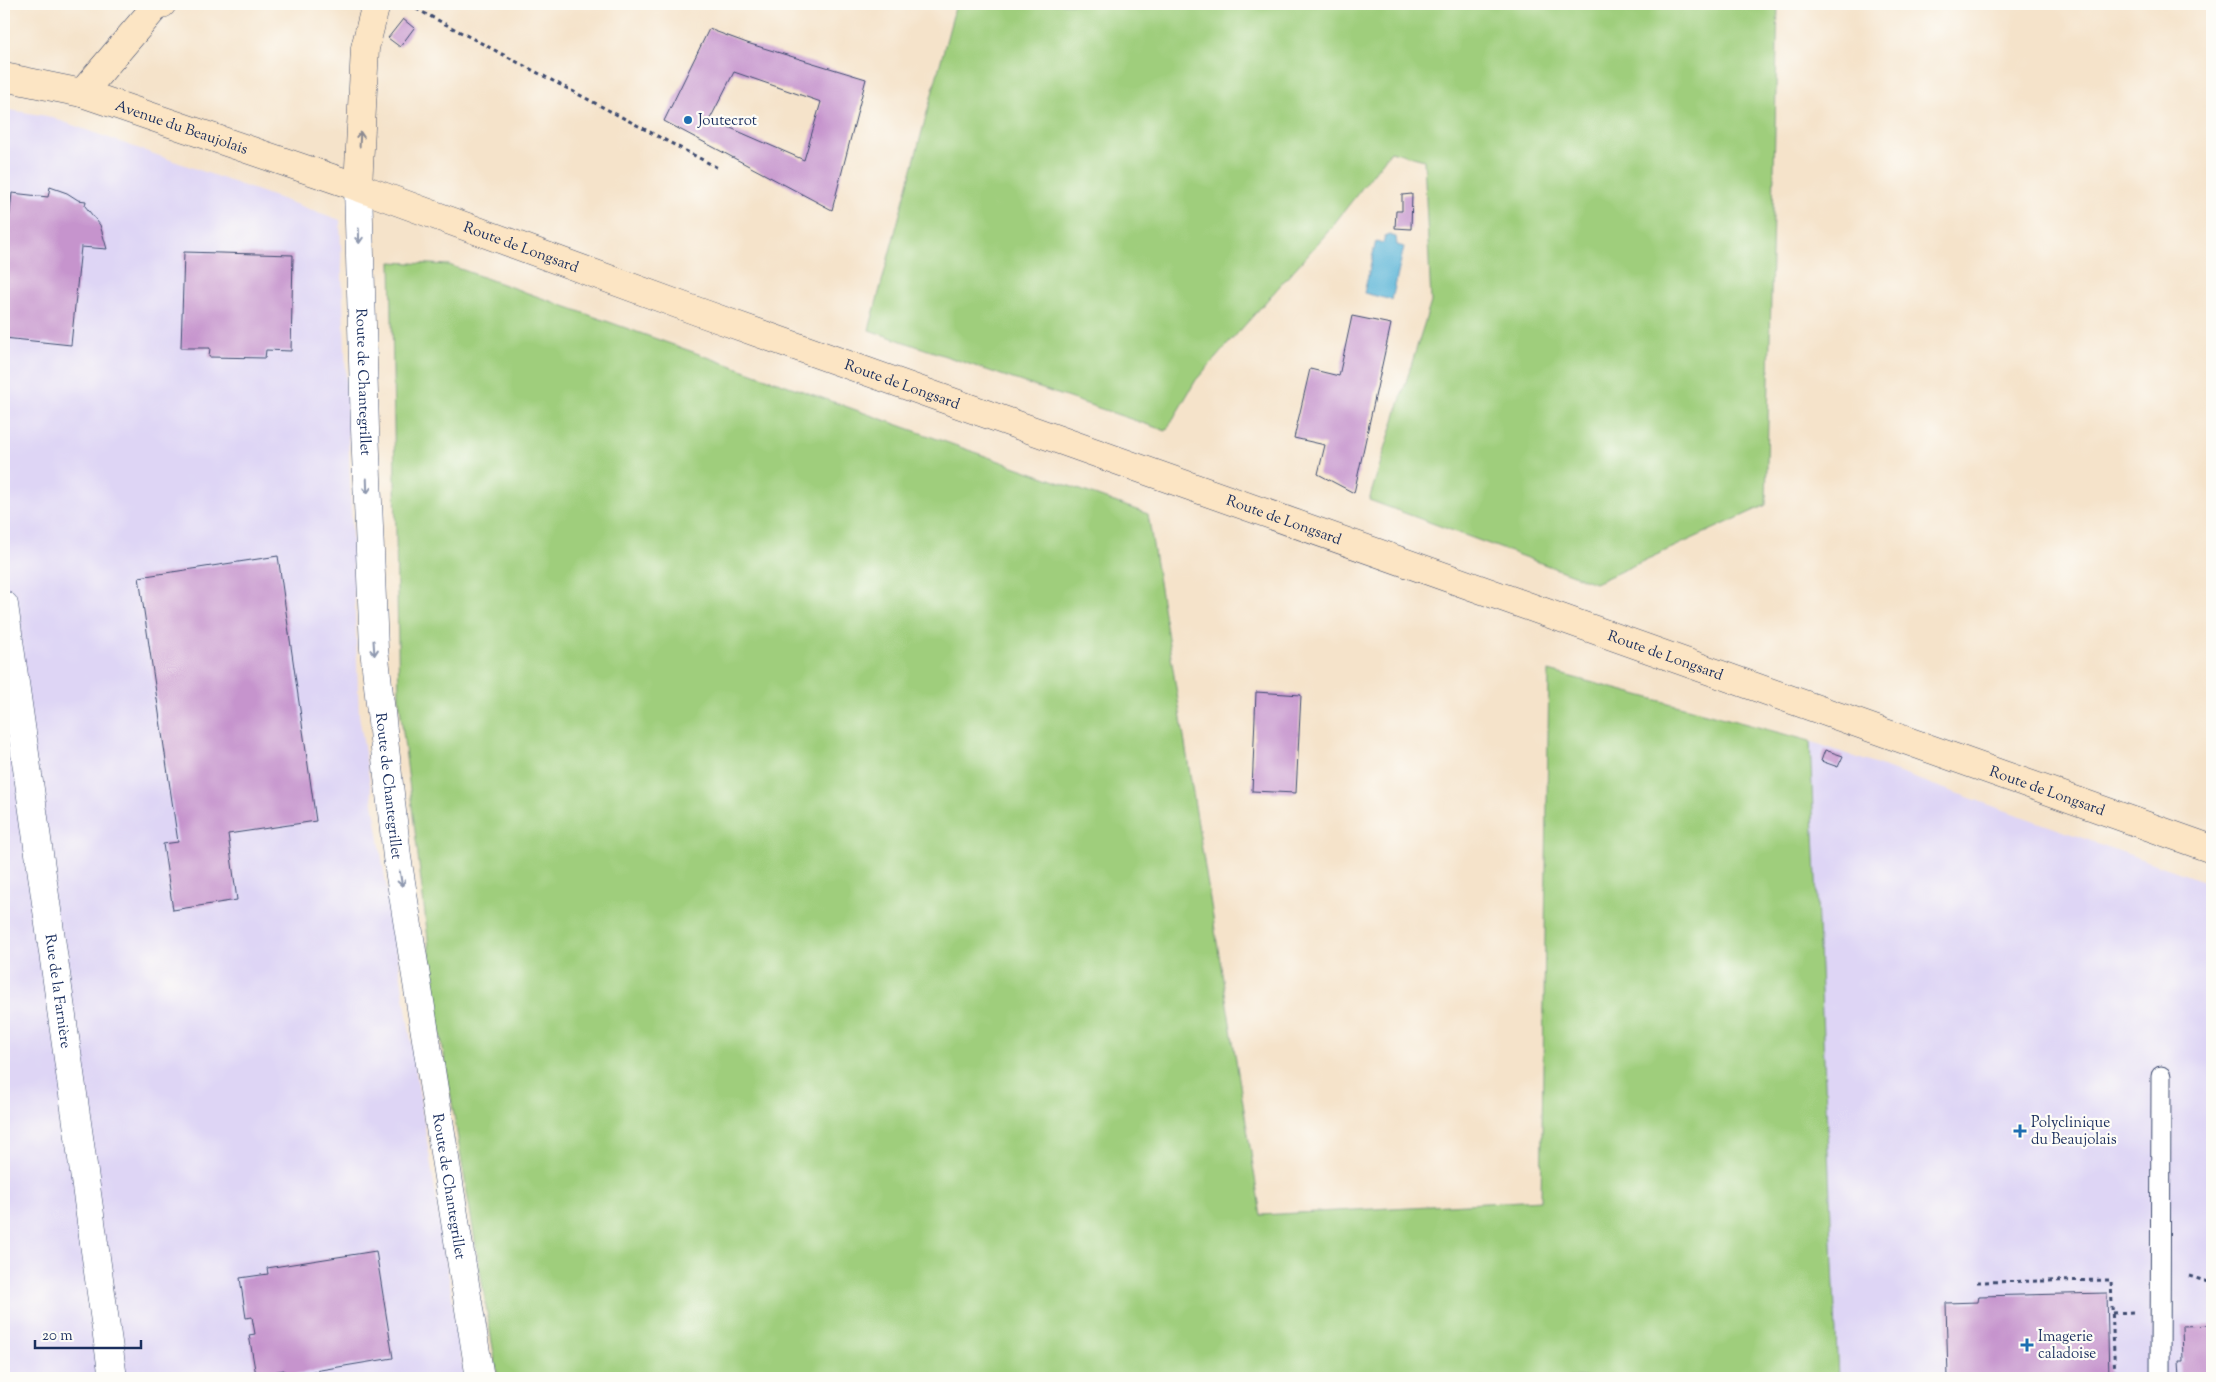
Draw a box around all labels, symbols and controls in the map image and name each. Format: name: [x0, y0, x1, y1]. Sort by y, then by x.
street label: Avenue du Beaujolais: [112, 96, 251, 161]
place label: Joutecrot: [697, 111, 757, 132]
marker: Joutecrot: [682, 114, 694, 126]
one-way arrow: [356, 131, 365, 147]
street label: Route de Longsard: [460, 217, 582, 279]
one-way arrow: [354, 228, 364, 244]
street label: Route de Chantegrillet: [350, 308, 375, 456]
street label: Route de Longsard: [841, 355, 963, 416]
one-way arrow: [362, 478, 372, 494]
street label: Route de Longsard: [1223, 491, 1344, 551]
street label: Route de Longsard: [1604, 626, 1726, 687]
one-way arrow: [370, 640, 379, 656]
street label: Route de Chantegrillet: [369, 712, 406, 860]
street label: Route de Longsard: [1986, 762, 2108, 822]
one-way arrow: [396, 871, 406, 887]
street label: Rue de la Farnière: [39, 933, 75, 1050]
street label: Route de Chantegrillet: [426, 1112, 470, 1261]
place label: Polyclinique du Beaujolais: [2031, 1113, 2117, 1151]
marker: Polyclinique du Beaujolais: [2013, 1124, 2027, 1138]
scale bar: [35, 1317, 141, 1349]
text: 20 m: [42, 1326, 73, 1347]
place label: Imagerie caladoise: [2038, 1327, 2096, 1365]
marker: Imagerie caladoise: [2020, 1338, 2034, 1352]

